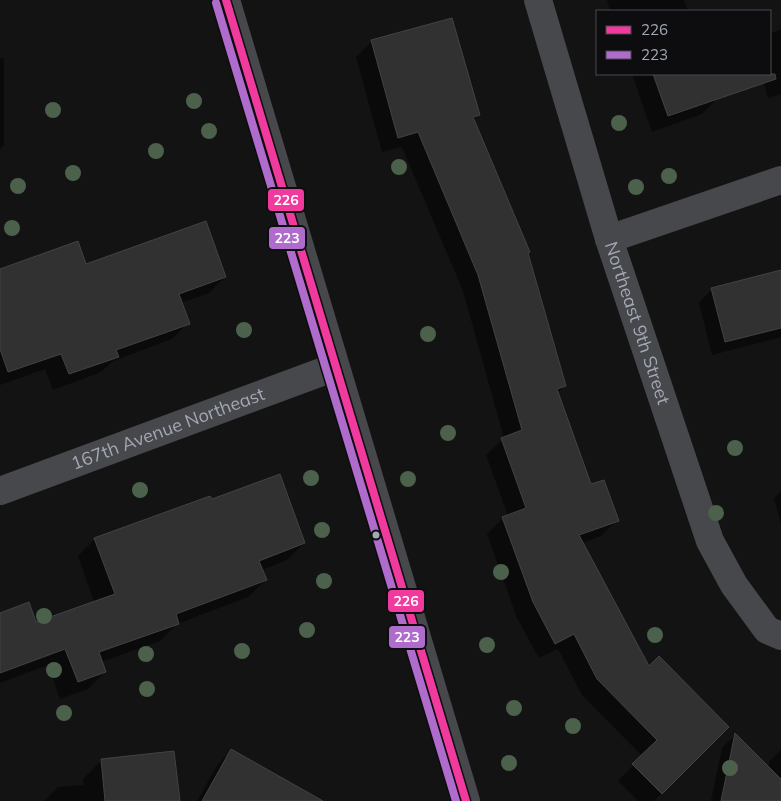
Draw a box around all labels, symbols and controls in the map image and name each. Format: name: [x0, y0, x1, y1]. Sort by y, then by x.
legend: [596, 10, 771, 75]
text: 226: [641, 20, 668, 39]
text: 223: [641, 45, 668, 64]
line badge: 226: [267, 188, 305, 212]
text: 226: [273, 191, 299, 209]
line badge: 223: [268, 226, 306, 250]
text: 223: [274, 229, 300, 247]
street label: Northeast 9th Street: [600, 239, 676, 407]
street label: 167th Avenue Northeast: [68, 382, 268, 475]
unlabelled marker: [371, 530, 381, 540]
line badge: 226: [387, 589, 425, 613]
text: 226: [393, 592, 419, 610]
line badge: 223: [388, 625, 426, 649]
text: 223: [394, 628, 420, 646]

